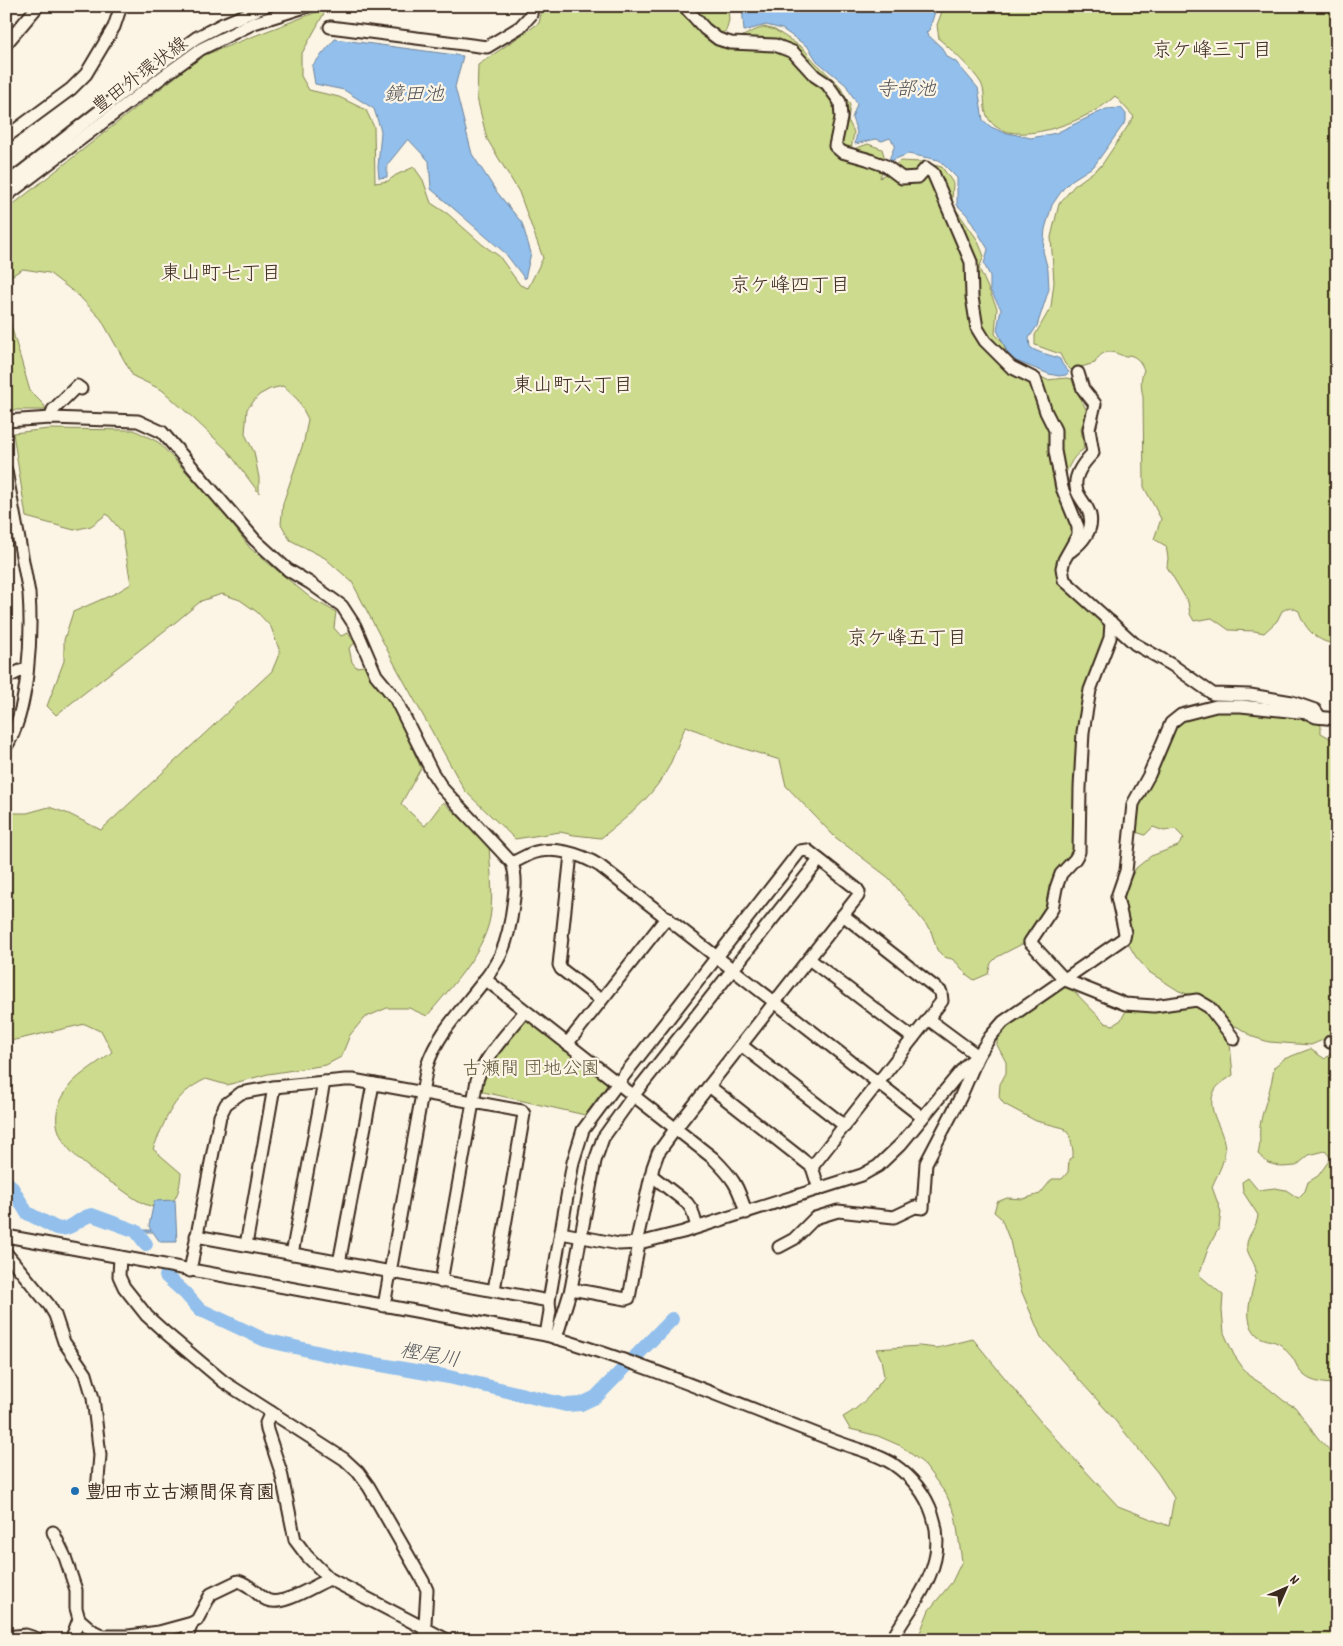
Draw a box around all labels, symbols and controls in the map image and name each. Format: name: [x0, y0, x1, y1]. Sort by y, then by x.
street label: 豊田外環状線: [87, 32, 195, 122]
district label: 京ケ峰三丁目: [1152, 38, 1272, 66]
water label: 寺部池: [876, 77, 937, 105]
water label: 鏡田池: [384, 82, 445, 110]
district label: 東山町七丁目: [161, 261, 281, 289]
district label: 京ケ峰四丁目: [730, 273, 850, 301]
district label: 東山町六丁目: [513, 373, 633, 401]
district label: 京ケ峰五丁目: [847, 626, 967, 654]
park label: 古瀬間 団地公園: [462, 1057, 600, 1084]
water label: 樫尾川: [398, 1338, 461, 1376]
place label: 豊田市立古瀬間保育園: [85, 1481, 275, 1508]
marker: 豊田市立古瀬間保育園: [69, 1485, 81, 1497]
north arrow: [1260, 1564, 1310, 1614]
text: N: [1284, 1571, 1303, 1590]

